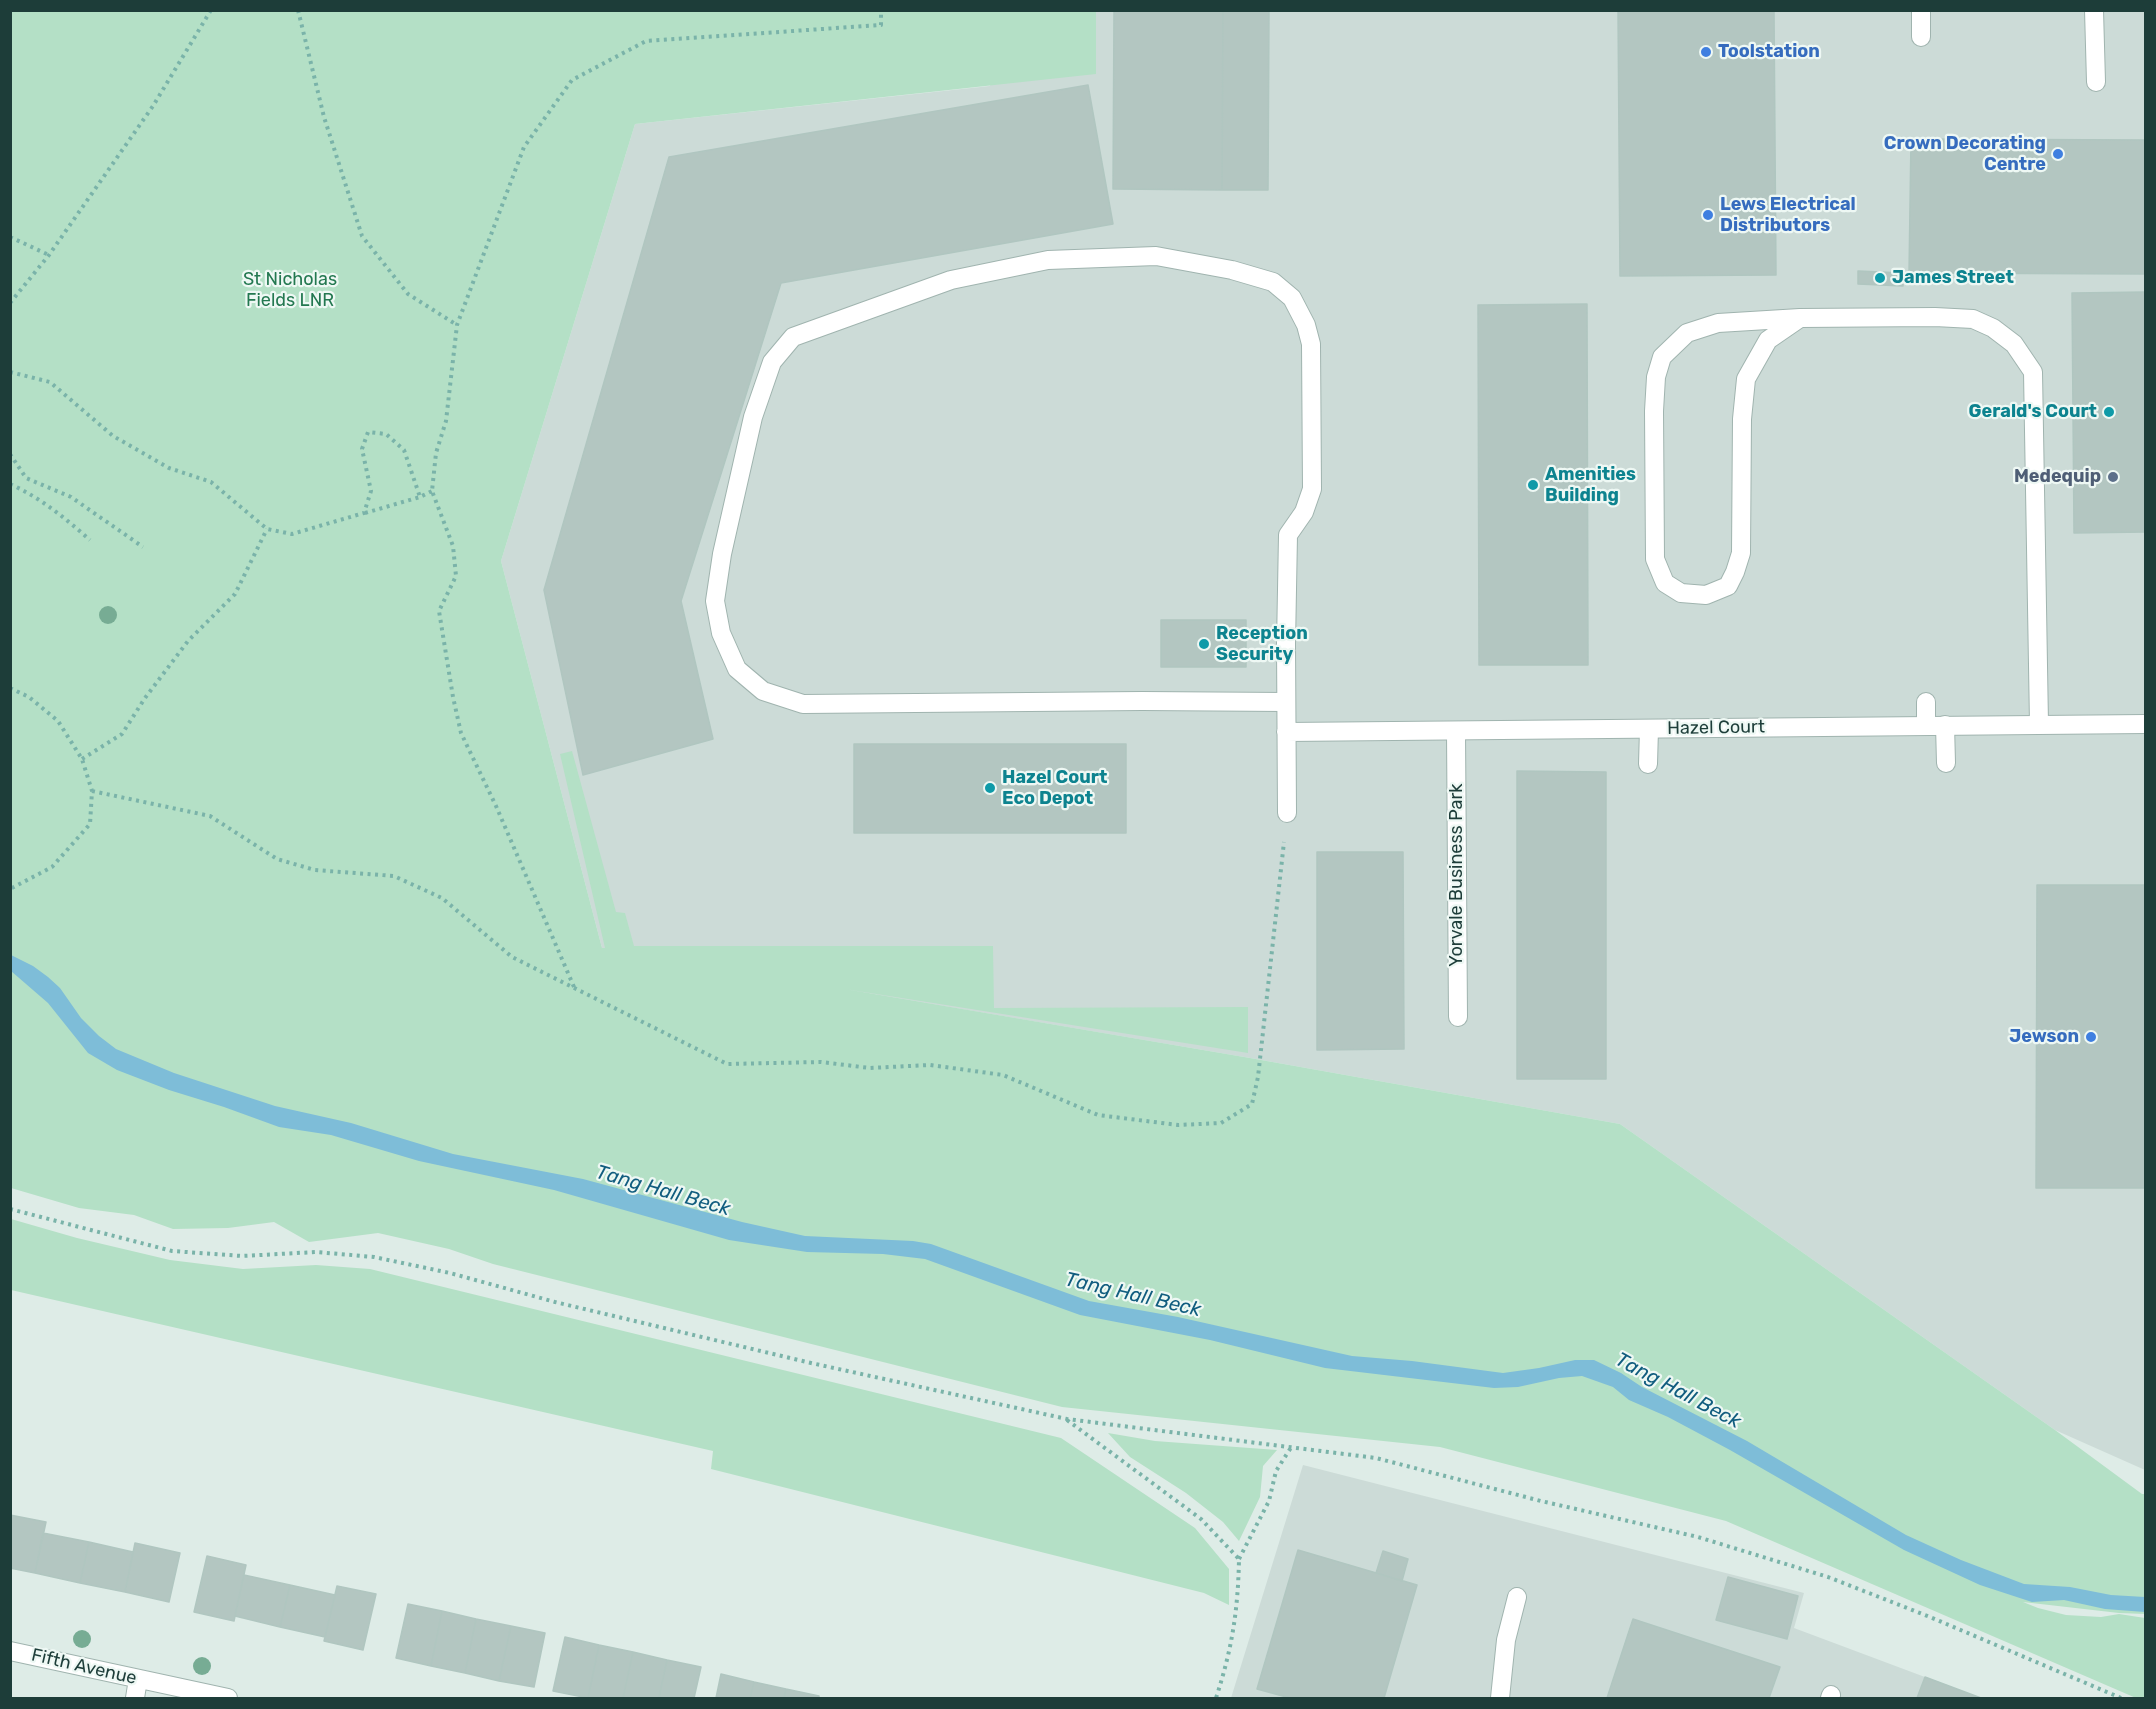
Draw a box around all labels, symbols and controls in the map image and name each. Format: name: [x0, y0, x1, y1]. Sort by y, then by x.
place label: Toolstation: [1718, 41, 1820, 63]
marker: Toolstation: [1699, 45, 1713, 59]
place label: Crown Decorating Centre: [1884, 133, 2046, 176]
marker: Crown Decorating Centre: [2051, 147, 2065, 161]
place label: Lews Electrical Distributors: [1720, 194, 1856, 236]
marker: Lews Electrical Distributors: [1701, 208, 1715, 222]
place label: James Street: [1892, 267, 2014, 289]
park label: St Nicholas Fields LNR: [243, 269, 337, 312]
marker: James Street: [1873, 271, 1887, 285]
place label: Gerald's Court: [1969, 401, 2097, 423]
marker: Gerald's Court: [2102, 405, 2116, 419]
place label: Amenities Building: [1545, 464, 1636, 506]
place label: Medequip: [2014, 466, 2101, 488]
marker: Medequip: [2106, 470, 2120, 484]
marker: Amenities Building: [1526, 478, 1540, 492]
place label: Reception Security: [1216, 623, 1308, 666]
marker: Reception Security: [1197, 637, 1211, 651]
street label: Hazel Court: [1667, 716, 1765, 740]
place label: Hazel Court Eco Depot: [1002, 767, 1107, 810]
marker: Hazel Court Eco Depot: [983, 781, 997, 795]
street label: Yorvale Business Park: [1446, 783, 1468, 967]
place label: Jewson: [2009, 1026, 2079, 1048]
marker: Jewson: [2084, 1030, 2098, 1044]
water label: Tang Hall Beck: [593, 1160, 733, 1222]
water label: Tang Hall Beck: [1063, 1268, 1203, 1322]
water label: Tang Hall Beck: [1611, 1348, 1745, 1434]
street label: Fifth Avenue: [29, 1644, 139, 1690]

